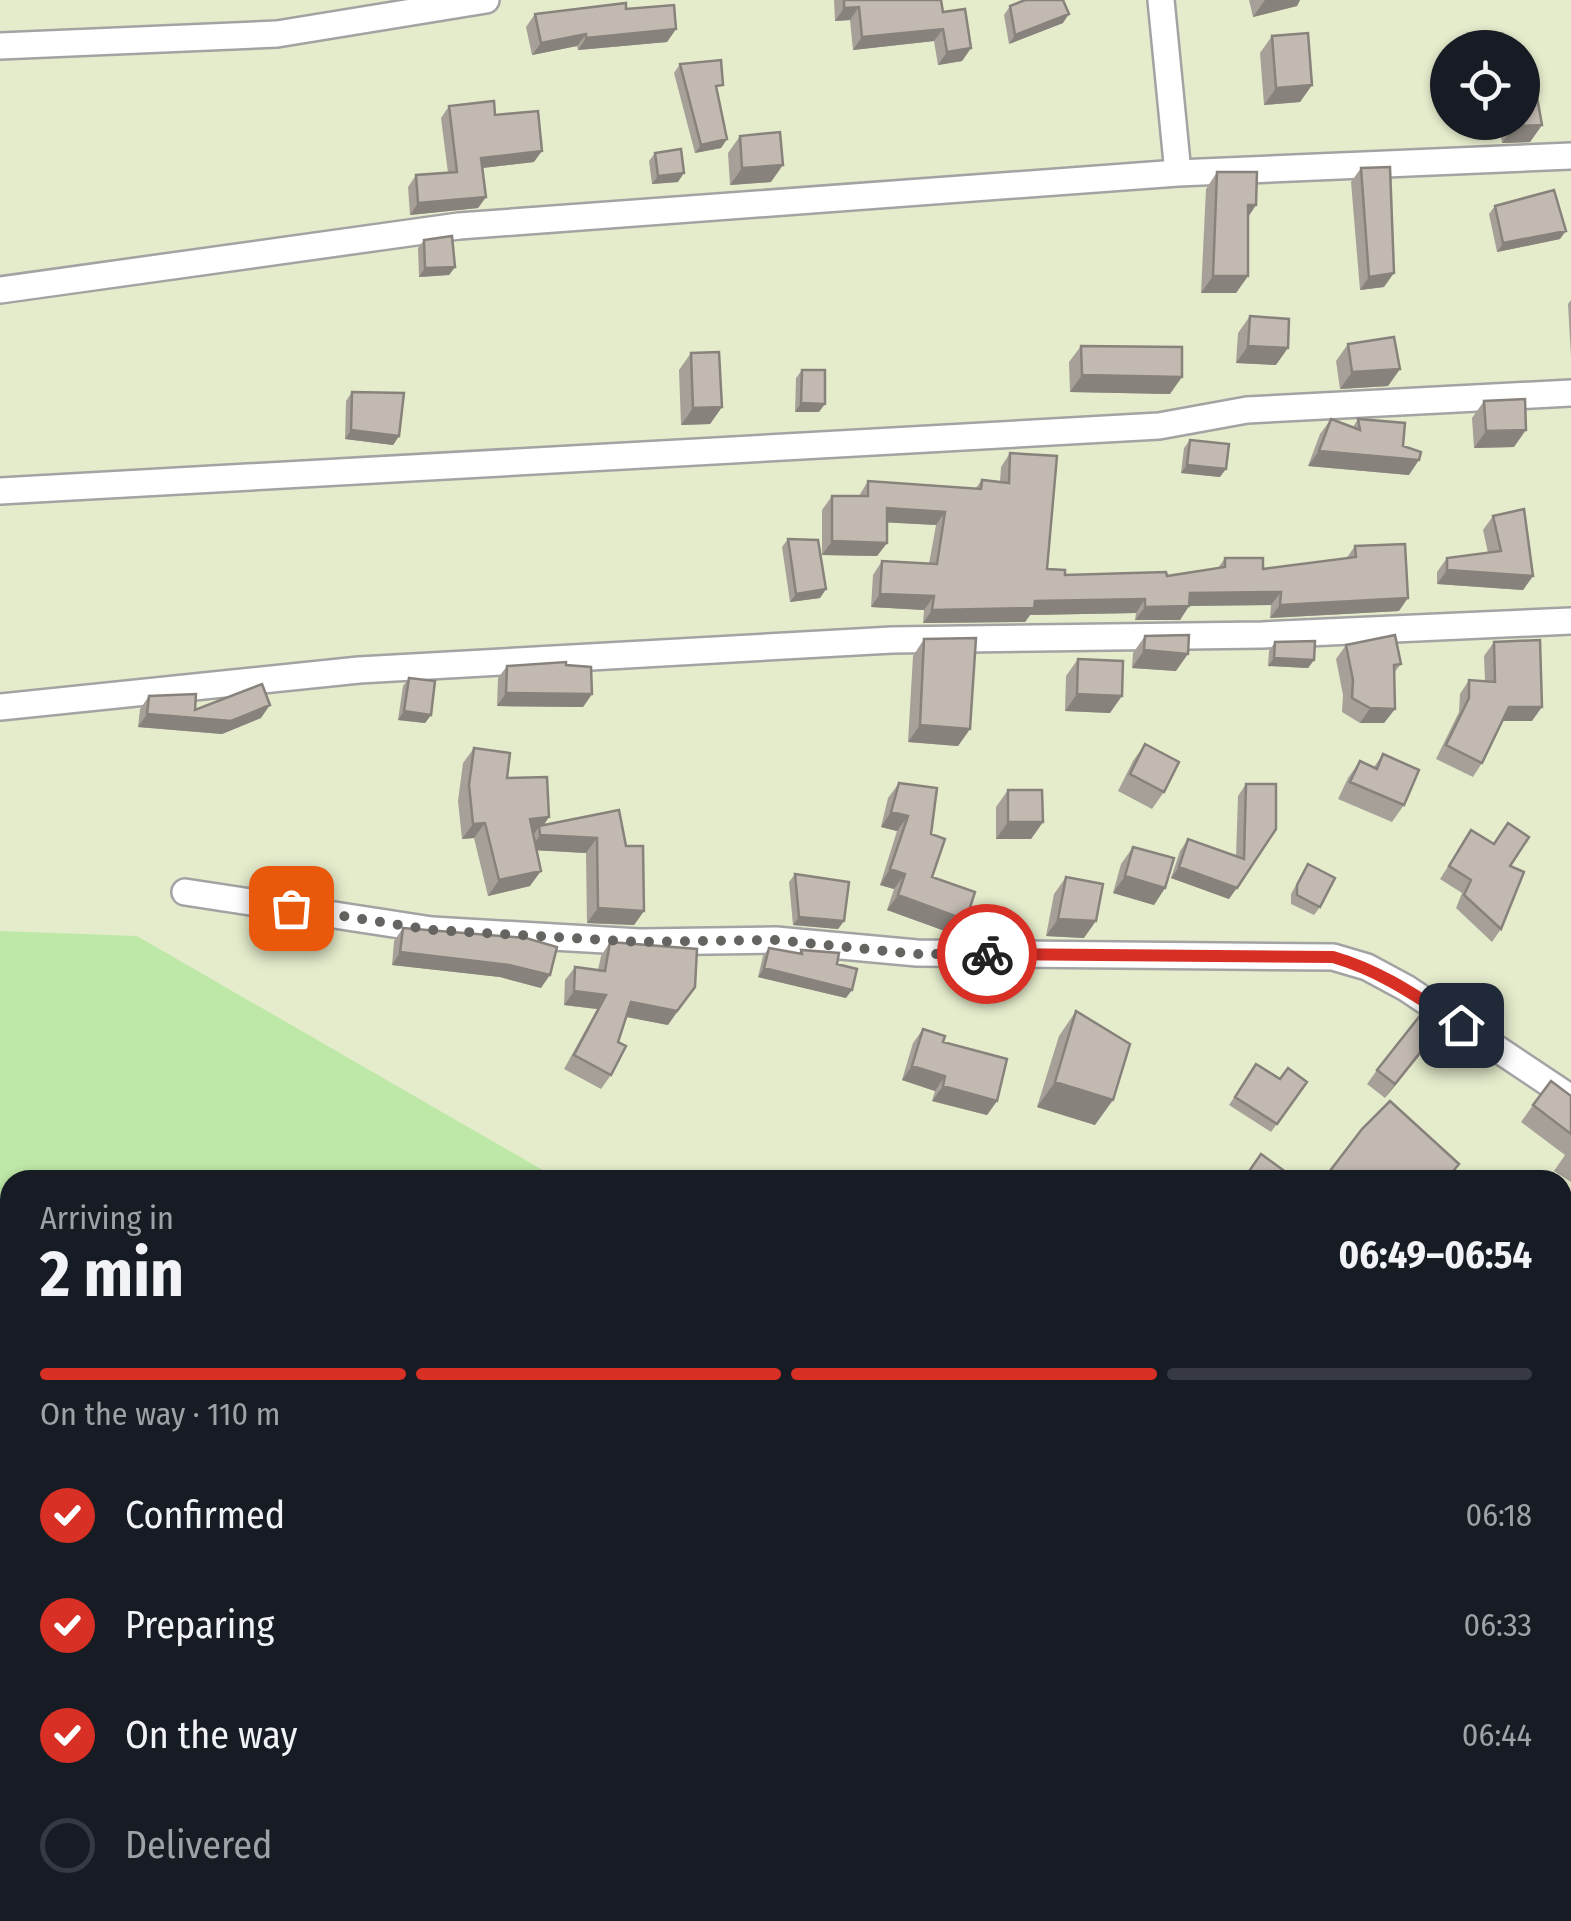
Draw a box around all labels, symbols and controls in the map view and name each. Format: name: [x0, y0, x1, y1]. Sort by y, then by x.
map controls: [1430, 30, 1540, 140]
button: locate: [1430, 30, 1540, 140]
pin: [249, 866, 334, 951]
icon: bag: [264, 881, 319, 936]
courier: [937, 904, 1037, 1004]
icon: bike: [960, 927, 1015, 982]
pin: [1419, 983, 1504, 1068]
icon: home: [1434, 998, 1489, 1053]
text: Arriving in: [40, 1199, 174, 1237]
text: 06:49–06:54: [1339, 1232, 1532, 1278]
text: 2 min: [40, 1235, 184, 1313]
text: On the way · 110 m: [40, 1395, 280, 1433]
icon: check: [40, 1488, 95, 1543]
text: Confirmed: [125, 1492, 285, 1538]
text: 06:18: [1466, 1496, 1532, 1534]
icon: check: [40, 1598, 95, 1653]
text: Preparing: [125, 1602, 274, 1648]
text: 06:33: [1464, 1606, 1532, 1644]
icon: check: [40, 1708, 95, 1763]
text: On the way: [125, 1712, 297, 1758]
text: 06:44: [1462, 1716, 1532, 1754]
text: Delivered: [125, 1822, 272, 1868]

